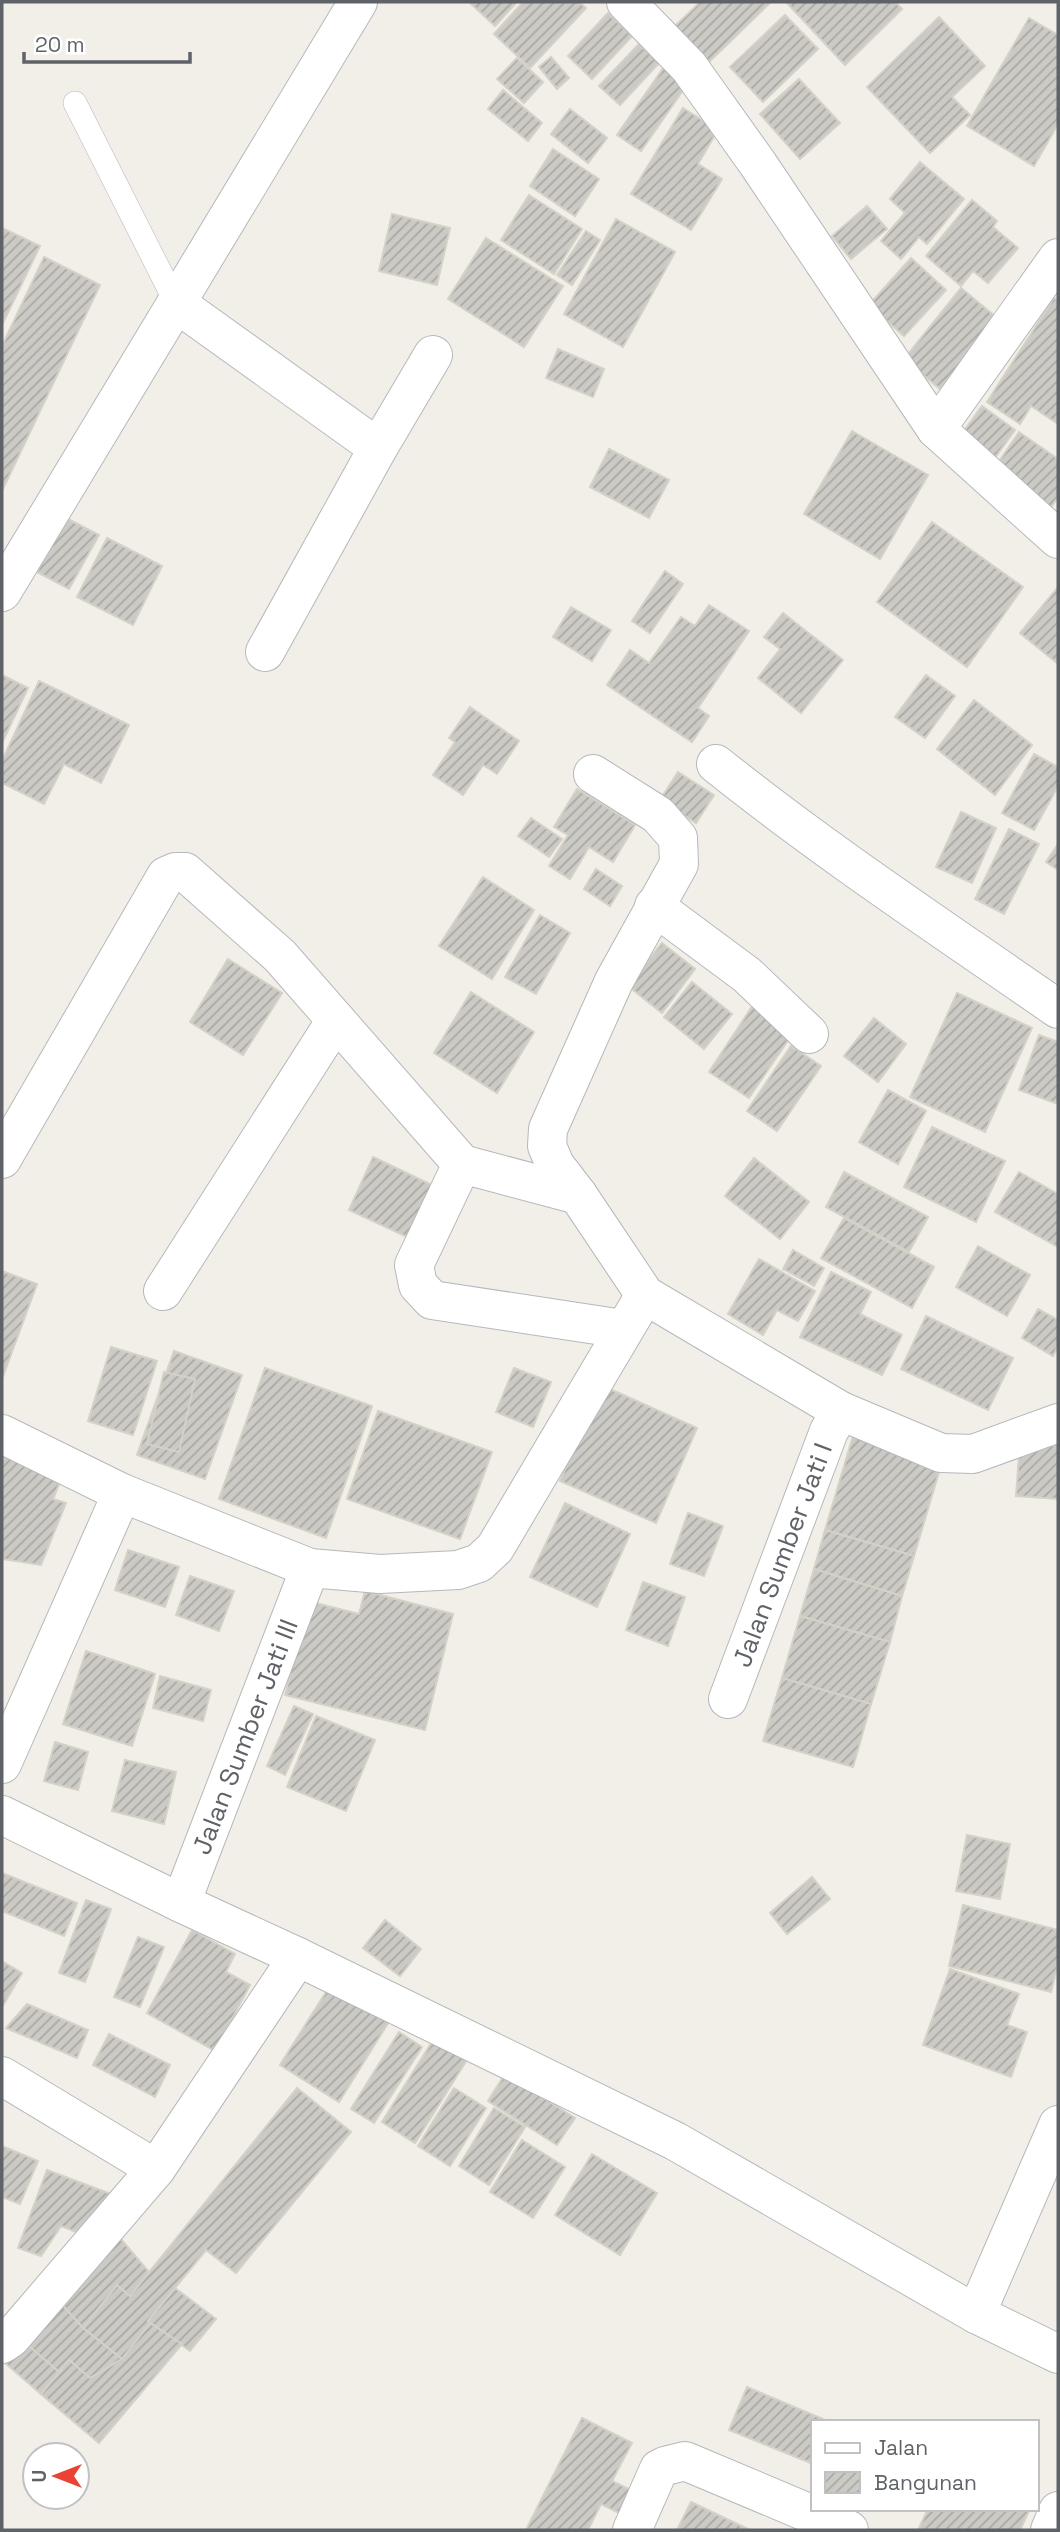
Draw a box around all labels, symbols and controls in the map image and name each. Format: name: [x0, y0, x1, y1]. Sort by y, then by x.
scale bar: [24, 21, 191, 65]
text: 20 m: [35, 31, 85, 58]
street label: Jalan Sumber Jati I: [725, 1438, 840, 1672]
street label: Jalan Sumber Jati III: [184, 1614, 306, 1859]
legend: [811, 2420, 1039, 2511]
text: Jalan: [874, 2434, 928, 2461]
north arrow: [21, 2441, 91, 2511]
text: Bangunan: [874, 2469, 977, 2496]
text: U: [27, 2470, 52, 2482]

